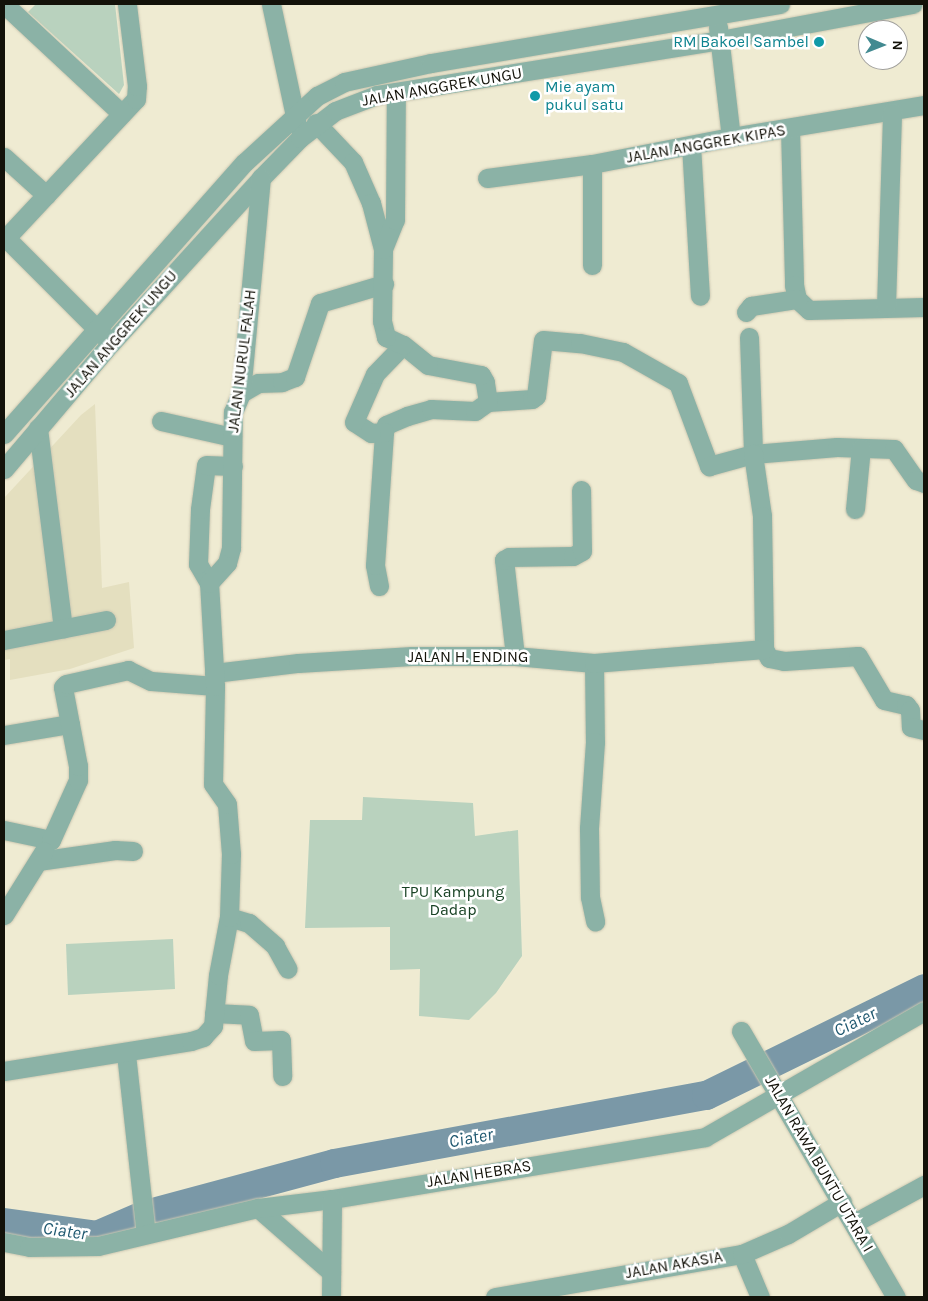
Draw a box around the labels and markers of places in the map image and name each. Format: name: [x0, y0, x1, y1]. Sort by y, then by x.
place label: RM Bakoel Sambel: [673, 32, 809, 52]
marker: RM Bakoel Sambel: [813, 36, 825, 48]
place label: Mie ayam pukul satu: [545, 77, 624, 115]
marker: Mie ayam pukul satu: [529, 90, 541, 102]

